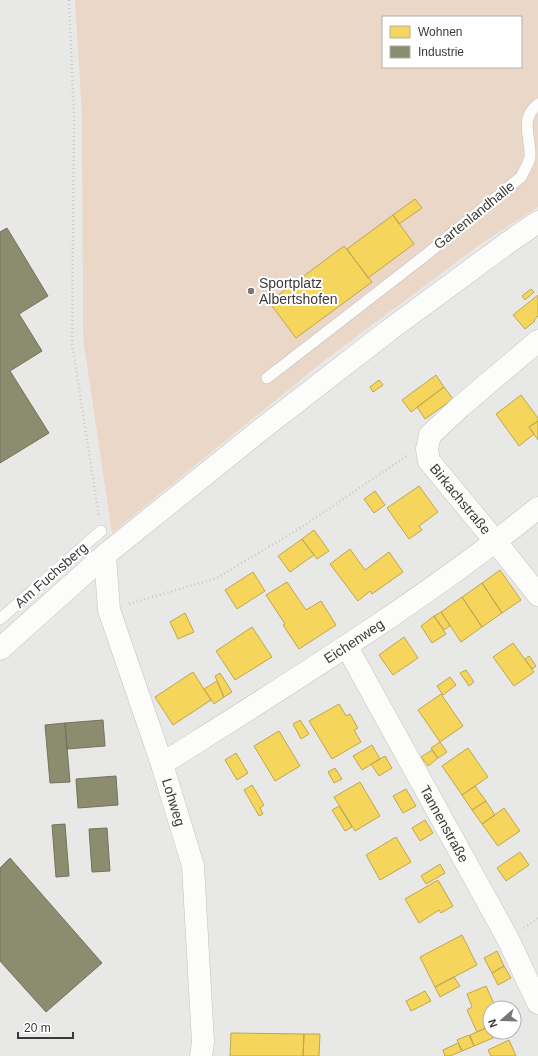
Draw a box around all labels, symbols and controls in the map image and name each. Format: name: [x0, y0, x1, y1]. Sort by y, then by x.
legend: [382, 16, 522, 68]
text: Wohnen: [418, 25, 462, 39]
text: Industrie: [418, 45, 464, 59]
street label: Gartenlandhalle: [431, 178, 518, 252]
place label: Sportplatz Albertshofen: [259, 275, 338, 307]
marker: Sportplatz Albertshofen: [246, 286, 256, 296]
street label: Birkachstraße: [427, 461, 494, 538]
street label: Am Fuchsberg: [11, 539, 91, 611]
street label: Eichenweg: [321, 615, 387, 667]
street label: Lohweg: [159, 776, 188, 828]
street label: Tannenstraße: [417, 783, 472, 865]
north arrow: [482, 1000, 522, 1040]
scale bar: [18, 1014, 73, 1040]
text: N: [486, 1018, 500, 1029]
text: 20 m: [24, 1021, 51, 1035]

